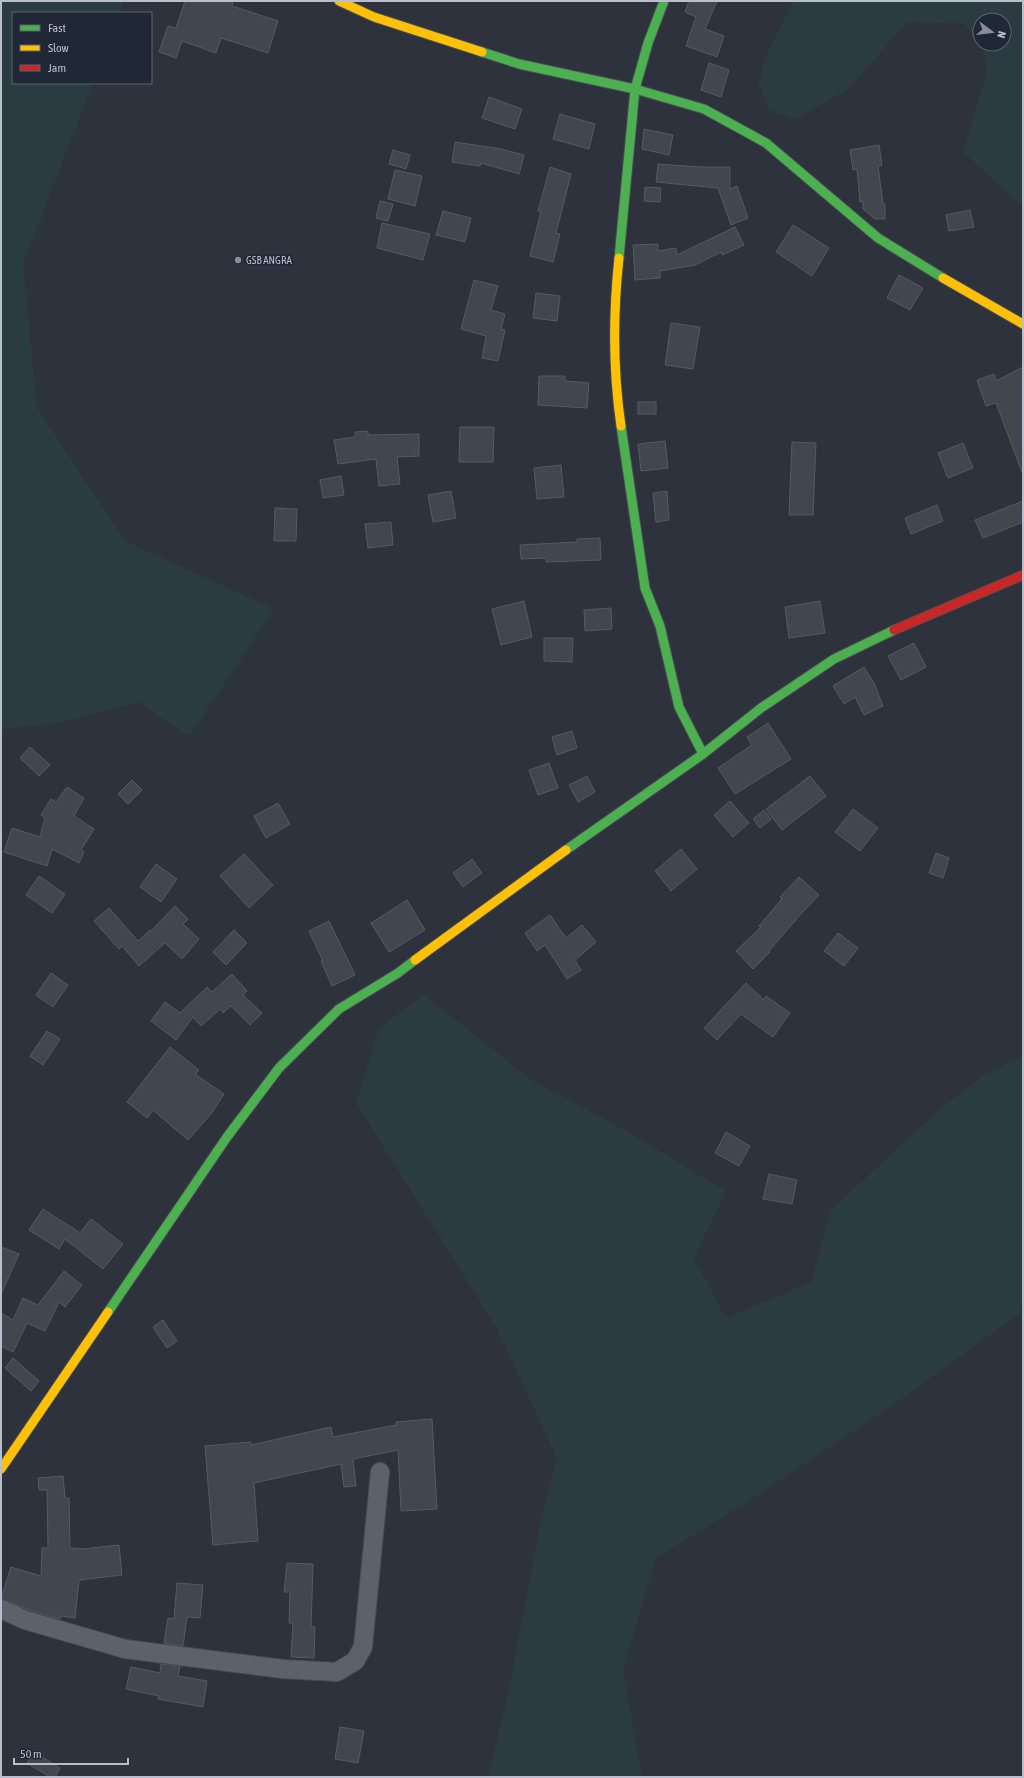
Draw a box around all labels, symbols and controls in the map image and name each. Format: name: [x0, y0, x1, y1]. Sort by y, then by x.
legend: [12, 12, 152, 84]
north arrow: [972, 12, 1012, 52]
text: Fast: [48, 21, 66, 35]
text: N: [995, 30, 1008, 39]
text: Slow: [48, 41, 69, 55]
text: Jam: [48, 61, 66, 75]
place label: GSB ANGRA: [246, 254, 292, 266]
marker: GSB ANGRA: [233, 255, 243, 265]
scale bar: [14, 1740, 128, 1766]
text: 50 m: [20, 1747, 42, 1761]

